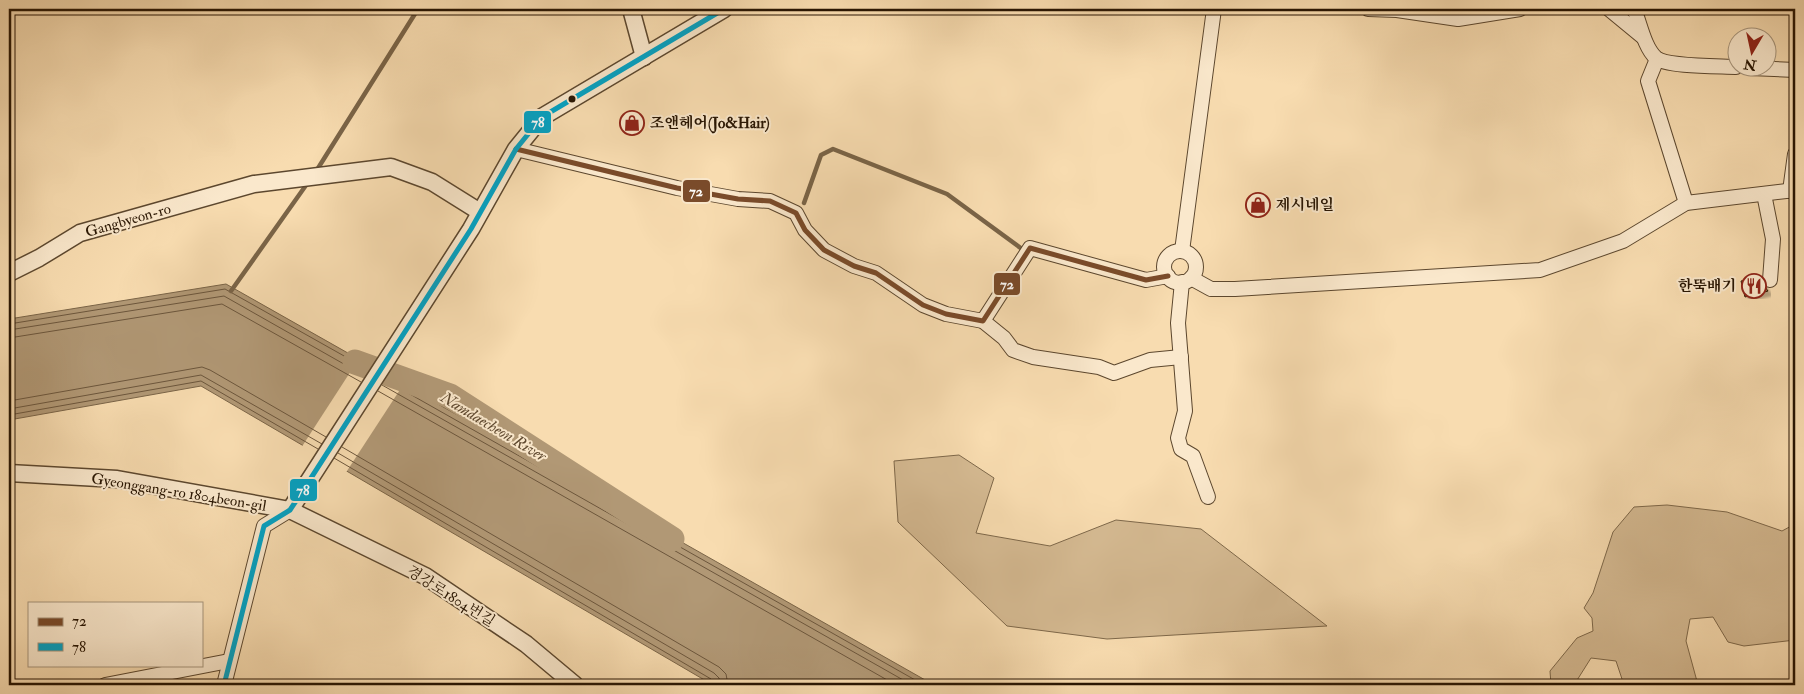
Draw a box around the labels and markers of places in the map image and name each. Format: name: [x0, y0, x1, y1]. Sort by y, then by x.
unlabelled marker: [567, 94, 577, 104]
shop icon: 조앤헤어(Jo&Hair): [619, 110, 645, 136]
place label: 조앤헤어(Jo&Hair): [650, 114, 770, 134]
shop icon: 제시네일: [1245, 192, 1271, 218]
place label: 제시네일: [1276, 196, 1334, 215]
restaurant icon: 한뚝배기: [1741, 273, 1767, 299]
place label: 한뚝배기: [1678, 277, 1736, 296]

